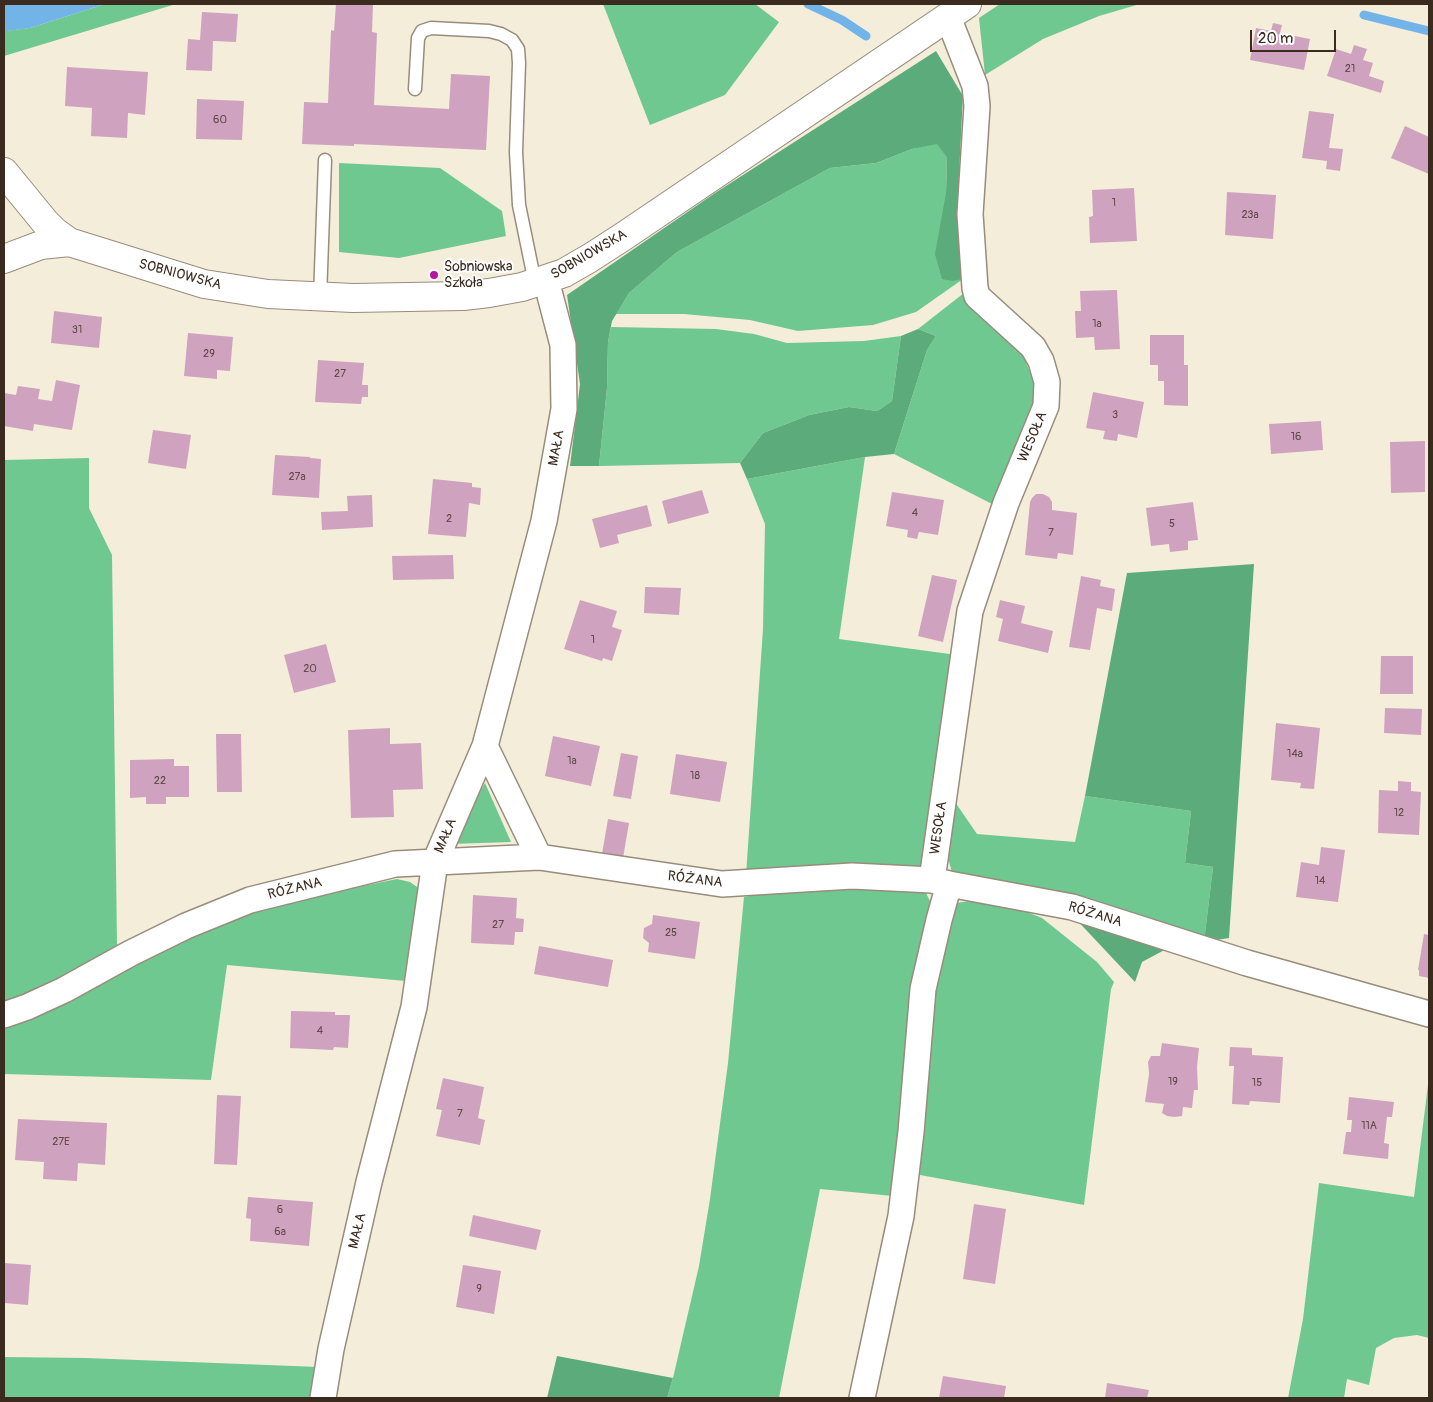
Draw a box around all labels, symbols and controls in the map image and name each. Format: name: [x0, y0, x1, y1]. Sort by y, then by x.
scale bar: [1253, 20, 1339, 52]
text: 20 m: [1258, 29, 1293, 48]
house number: 21: [1345, 62, 1355, 76]
house number: 60: [213, 113, 227, 127]
house number: 1: [1112, 196, 1116, 210]
house number: 23a: [1241, 208, 1259, 222]
street label: SOBNIOWSKA: [548, 226, 630, 284]
street label: SOBNIOWSKA: [137, 256, 223, 294]
place label: Sobniowska Szkoła: [444, 259, 512, 292]
marker: Sobniowska Szkoła: [428, 269, 440, 281]
house number: 1a: [1092, 317, 1102, 331]
house number: 31: [72, 323, 82, 337]
house number: 29: [203, 347, 215, 361]
house number: 27: [334, 367, 346, 381]
house number: 3: [1112, 408, 1118, 422]
street label: WESOŁA: [1015, 409, 1051, 465]
street label: MAŁA: [546, 429, 568, 467]
house number: 16: [1291, 430, 1301, 444]
house number: 27a: [288, 470, 306, 484]
house number: 4: [912, 506, 918, 520]
house number: 2: [446, 512, 452, 526]
house number: 5: [1169, 517, 1175, 531]
house number: 7: [1048, 526, 1054, 540]
house number: 1: [591, 633, 595, 647]
house number: 20: [303, 662, 317, 676]
house number: 14a: [1287, 747, 1303, 761]
house number: 1a: [567, 754, 577, 768]
house number: 18: [690, 769, 700, 783]
house number: 22: [154, 774, 166, 788]
street label: WESOŁA: [927, 800, 951, 856]
house number: 12: [1394, 806, 1404, 820]
street label: MAŁA: [431, 816, 461, 856]
street label: RÓŻANA: [667, 868, 723, 892]
street label: RÓŻANA: [266, 874, 324, 904]
house number: 14: [1315, 874, 1325, 888]
street label: RÓŻANA: [1066, 899, 1124, 931]
house number: 27: [492, 918, 504, 932]
house number: 25: [665, 926, 677, 940]
house number: 4: [317, 1024, 323, 1038]
house number: 19: [1168, 1075, 1178, 1089]
house number: 15: [1252, 1076, 1262, 1090]
house number: 7: [457, 1107, 463, 1121]
house number: 11A: [1361, 1119, 1377, 1133]
house number: 27E: [52, 1135, 70, 1149]
house number: 6: [277, 1203, 283, 1217]
street label: MAŁA: [346, 1211, 370, 1251]
house number: 6a: [274, 1225, 286, 1239]
house number: 9: [476, 1282, 482, 1296]

